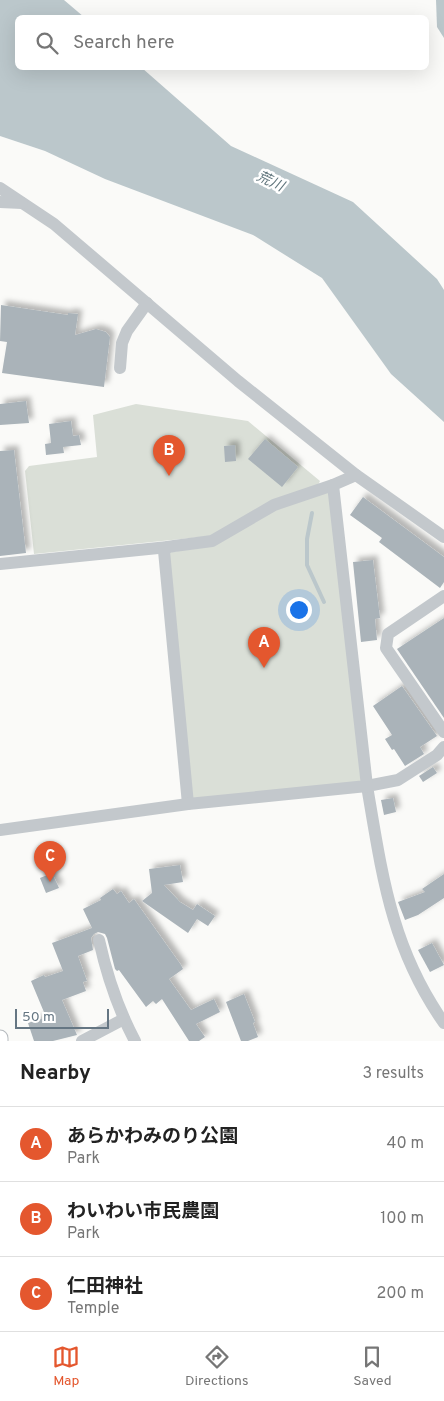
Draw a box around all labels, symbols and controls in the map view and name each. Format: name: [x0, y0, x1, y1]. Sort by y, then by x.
search box: [15, 15, 429, 70]
icon: search: [33, 29, 61, 57]
text: Search here: [73, 31, 175, 55]
water label: 荒川: [254, 168, 288, 196]
pin: B: [153, 435, 185, 476]
your location: [286, 597, 312, 623]
pin: A: [248, 627, 280, 668]
pin: C: [34, 841, 66, 882]
scale bar: [15, 1006, 109, 1029]
text: 50 m: [22, 1009, 55, 1026]
text: Nearby: [20, 1060, 91, 1087]
text: 3 results: [362, 1064, 424, 1084]
text: あらかわみのり公園: [67, 1125, 238, 1149]
text: A: [30, 1134, 42, 1154]
text: 40 m: [386, 1134, 424, 1154]
text: Park: [67, 1149, 100, 1169]
text: わいわい市民農園: [67, 1200, 219, 1224]
text: B: [30, 1209, 42, 1229]
text: 100 m: [380, 1209, 424, 1229]
text: Park: [67, 1224, 100, 1244]
text: 仁田神社: [67, 1275, 143, 1299]
text: C: [31, 1284, 41, 1304]
text: 200 m: [376, 1284, 424, 1304]
text: Temple: [67, 1299, 119, 1319]
tab: Map: [52, 1343, 80, 1390]
tab: Directions: [185, 1343, 249, 1390]
tab: Saved: [353, 1343, 392, 1390]

